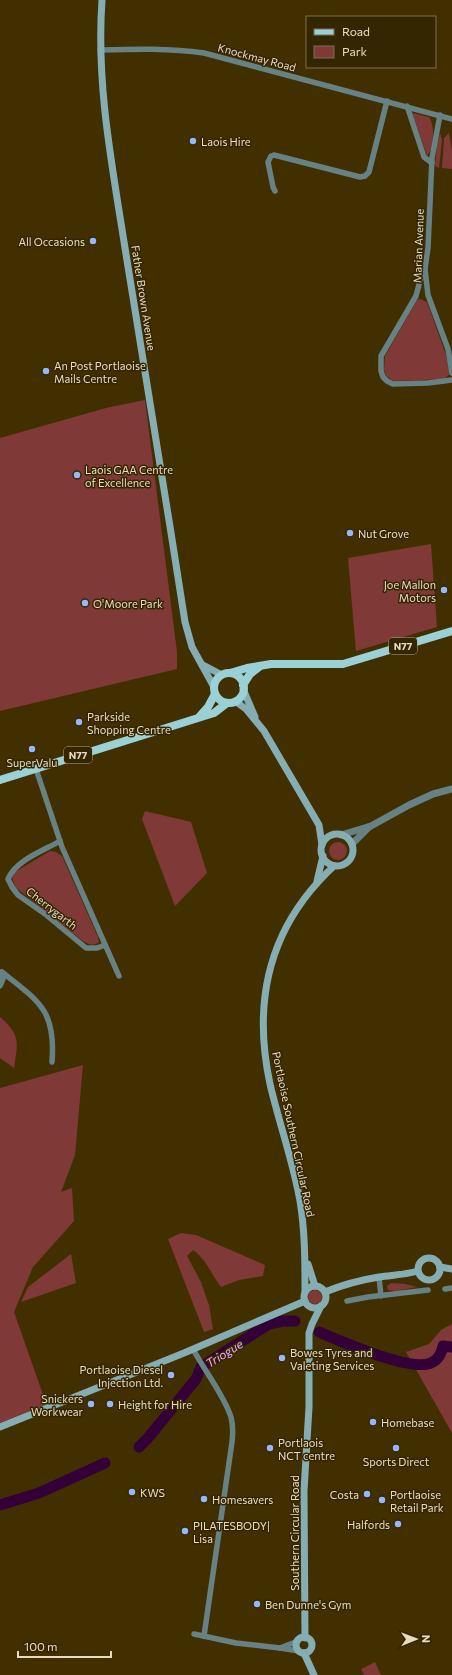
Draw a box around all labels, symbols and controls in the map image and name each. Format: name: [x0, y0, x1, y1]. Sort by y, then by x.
legend: [306, 16, 436, 68]
text: Road: [342, 24, 370, 38]
street label: Knockmay Road: [216, 40, 298, 74]
text: Park: [342, 44, 368, 58]
place label: Laois Hire: [201, 135, 251, 148]
marker: Laois Hire: [188, 136, 198, 146]
street label: Marian Avenue: [410, 208, 426, 283]
place label: All Occasions: [18, 235, 85, 248]
marker: All Occasions: [88, 236, 98, 246]
street label: Father Brown Avenue: [129, 244, 159, 352]
place label: An Post Portlaoise Mails Centre: [54, 359, 146, 385]
marker: An Post Portlaoise Mails Centre: [41, 366, 51, 376]
place label: Laois GAA Centre of Excellence: [85, 463, 173, 489]
marker: Laois GAA Centre of Excellence: [72, 470, 82, 480]
place label: Nut Grove: [358, 527, 409, 540]
marker: Nut Grove: [345, 528, 355, 538]
place label: Joe Mallon Motors: [384, 578, 436, 604]
marker: Joe Mallon Motors: [439, 585, 449, 595]
place label: O'Moore Park: [93, 597, 163, 610]
marker: O'Moore Park: [80, 598, 90, 608]
road number: N77: [389, 638, 417, 654]
place label: Parkside Shopping Centre: [87, 710, 171, 736]
marker: Parkside Shopping Centre: [74, 717, 84, 727]
marker: SuperValu: [27, 744, 37, 754]
road number: N77: [64, 747, 92, 763]
place label: SuperValu: [7, 756, 57, 769]
street label: Cherrygarth: [24, 884, 80, 932]
street label: Portlaoise Southern Circular Road: [270, 1050, 318, 1218]
water label: Triogue: [203, 1336, 246, 1370]
place label: Bowes Tyres and Valeting Services: [290, 1346, 374, 1372]
marker: Bowes Tyres and Valeting Services: [277, 1353, 287, 1363]
place label: Portlaoise Diesel Injection Ltd.: [80, 1363, 163, 1389]
marker: Portlaoise Diesel Injection Ltd.: [166, 1370, 176, 1380]
place label: Snickers Workwear: [31, 1392, 84, 1418]
place label: Height for Hire: [118, 1398, 192, 1411]
marker: Snickers Workwear: [86, 1399, 96, 1409]
marker: Height for Hire: [105, 1399, 115, 1409]
place label: Homebase: [381, 1416, 434, 1429]
marker: Homebase: [368, 1417, 378, 1427]
place label: Portlaois NCT centre: [278, 1436, 335, 1462]
marker: Portlaois NCT centre: [265, 1443, 275, 1453]
marker: Sports Direct: [391, 1443, 401, 1453]
place label: Sports Direct: [363, 1455, 430, 1468]
street label: Southern Circular Road: [288, 1475, 301, 1591]
place label: KWS: [140, 1486, 165, 1499]
marker: KWS: [127, 1487, 137, 1497]
place label: Costa: [330, 1488, 359, 1501]
place label: Portlaoise Retail Park: [390, 1488, 444, 1514]
marker: Costa: [362, 1489, 372, 1499]
place label: Homesavers: [212, 1493, 273, 1506]
marker: Homesavers: [199, 1494, 209, 1504]
marker: Portlaoise Retail Park: [377, 1495, 387, 1505]
place label: Halfords: [347, 1518, 390, 1531]
place label: PILATESBODY| Lisa: [193, 1519, 270, 1545]
marker: Halfords: [393, 1519, 403, 1529]
marker: PILATESBODY| Lisa: [180, 1526, 190, 1536]
place label: Ben Dunne's Gym: [265, 1598, 351, 1611]
marker: Ben Dunne's Gym: [252, 1599, 262, 1609]
north arrow: [396, 1619, 436, 1659]
scale bar: [18, 1633, 111, 1659]
text: N: [420, 1635, 433, 1643]
text: 100 m: [24, 1639, 58, 1653]

